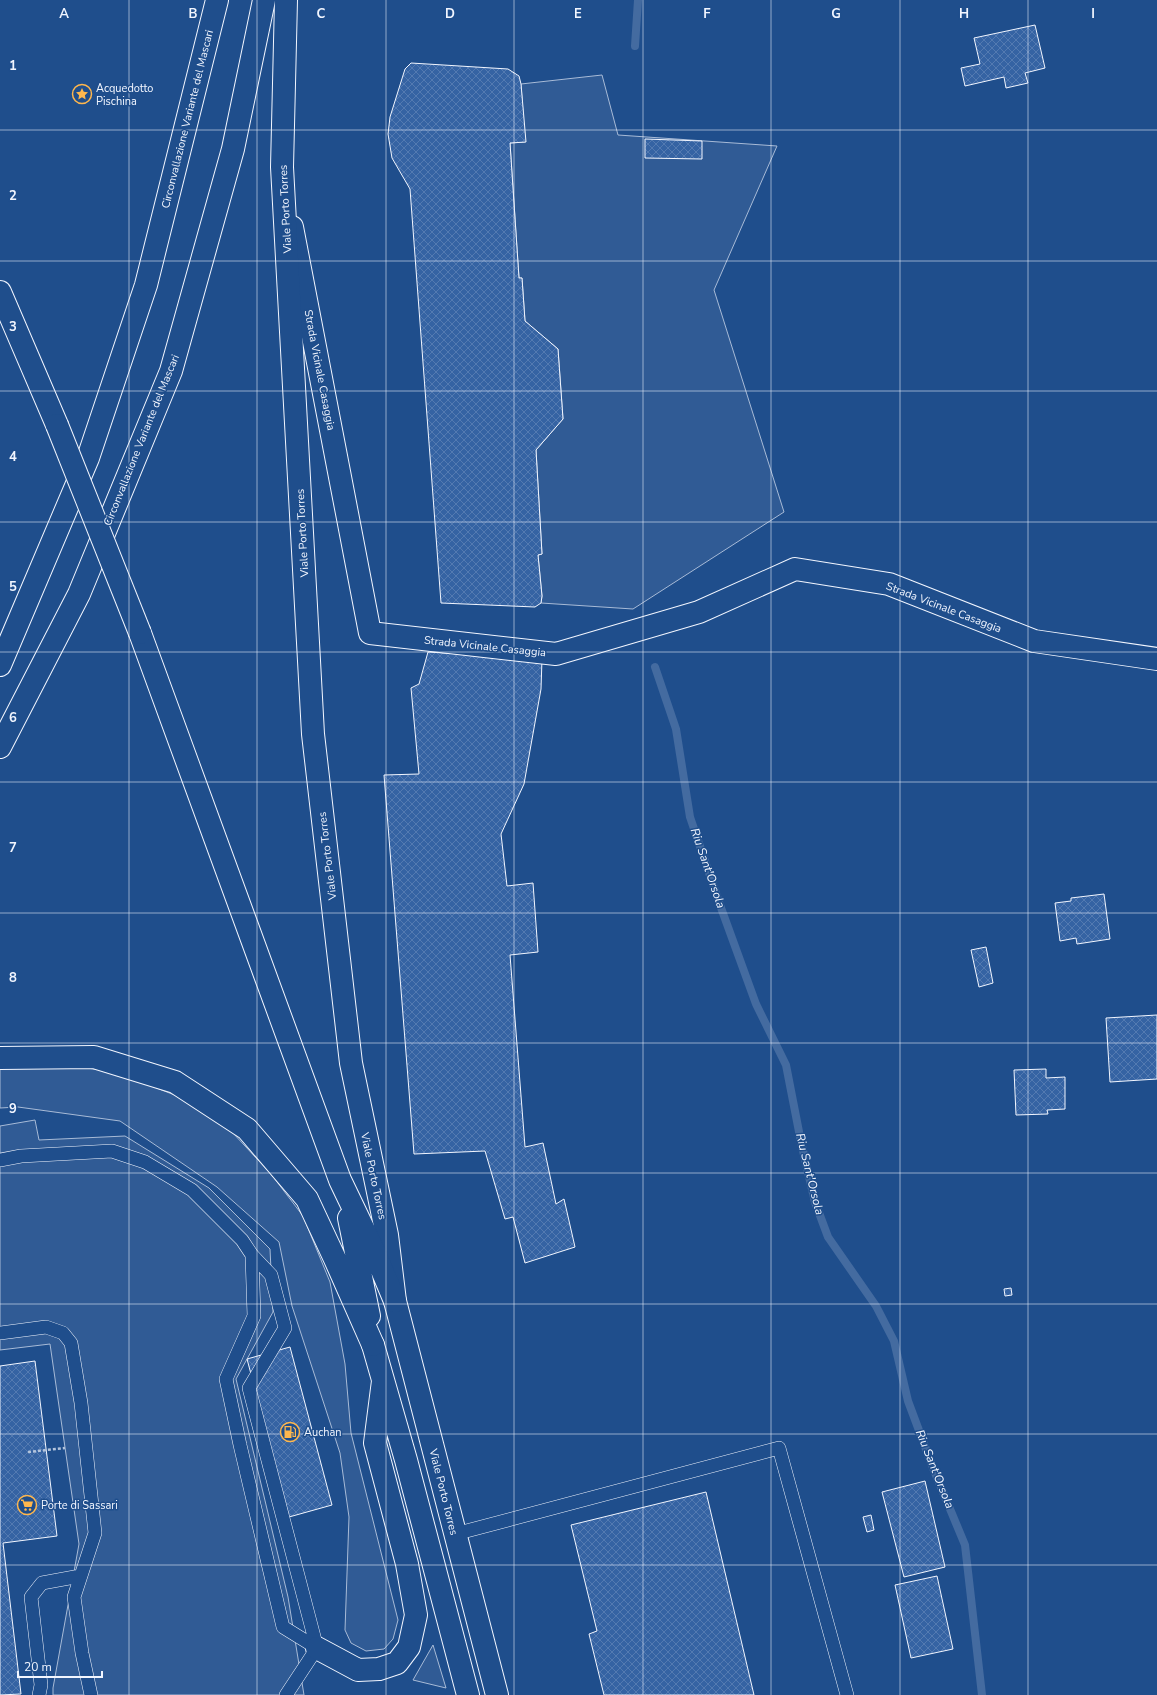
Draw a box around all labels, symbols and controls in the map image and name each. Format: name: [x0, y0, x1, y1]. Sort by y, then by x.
text: A: [59, 5, 69, 23]
text: B: [189, 5, 198, 23]
text: C: [317, 5, 326, 23]
text: D: [445, 5, 455, 23]
text: E: [574, 5, 582, 23]
text: F: [703, 5, 711, 23]
text: G: [831, 5, 841, 23]
text: H: [959, 5, 969, 23]
text: I: [1091, 5, 1095, 23]
street label: Circonvallazione Variante del Mascari: [158, 28, 217, 210]
text: 1: [9, 57, 17, 75]
place label: Acquedotto Pischina: [96, 81, 153, 109]
place icon: Acquedotto Pischina: [71, 83, 93, 105]
street label: Viale Porto Torres: [276, 164, 295, 255]
text: 2: [9, 187, 17, 205]
street label: Strada Vicinale Casaggia: [300, 309, 339, 432]
text: 3: [9, 318, 17, 336]
street label: Circonvallazione Variante del Mascari: [100, 352, 183, 528]
text: 4: [9, 448, 17, 466]
street label: Viale Porto Torres: [293, 488, 312, 579]
text: 5: [9, 578, 17, 596]
street label: Strada Vicinale Casaggia: [884, 579, 1004, 636]
street label: Strada Vicinale Casaggia: [423, 633, 547, 660]
text: 6: [9, 709, 17, 727]
street label: Viale Porto Torres: [315, 811, 340, 902]
water label: Riu Sant'Orsola: [687, 826, 729, 910]
text: 7: [9, 839, 17, 857]
text: 8: [9, 969, 17, 987]
text: 9: [9, 1100, 17, 1118]
street label: Viale Porto Torres: [357, 1130, 390, 1221]
water label: Riu Sant'Orsola: [792, 1131, 828, 1217]
fuel station icon: Auchan: [279, 1421, 301, 1443]
place label: Auchan: [304, 1425, 342, 1440]
water label: Riu Sant'Orsola: [912, 1427, 958, 1511]
street label: Viale Porto Torres: [425, 1446, 461, 1537]
supermarket icon: Porte di Sassari: [16, 1494, 38, 1516]
place label: Porte di Sassari: [41, 1498, 118, 1513]
scale bar: [18, 1653, 102, 1679]
text: 20 m: [24, 1659, 52, 1675]

